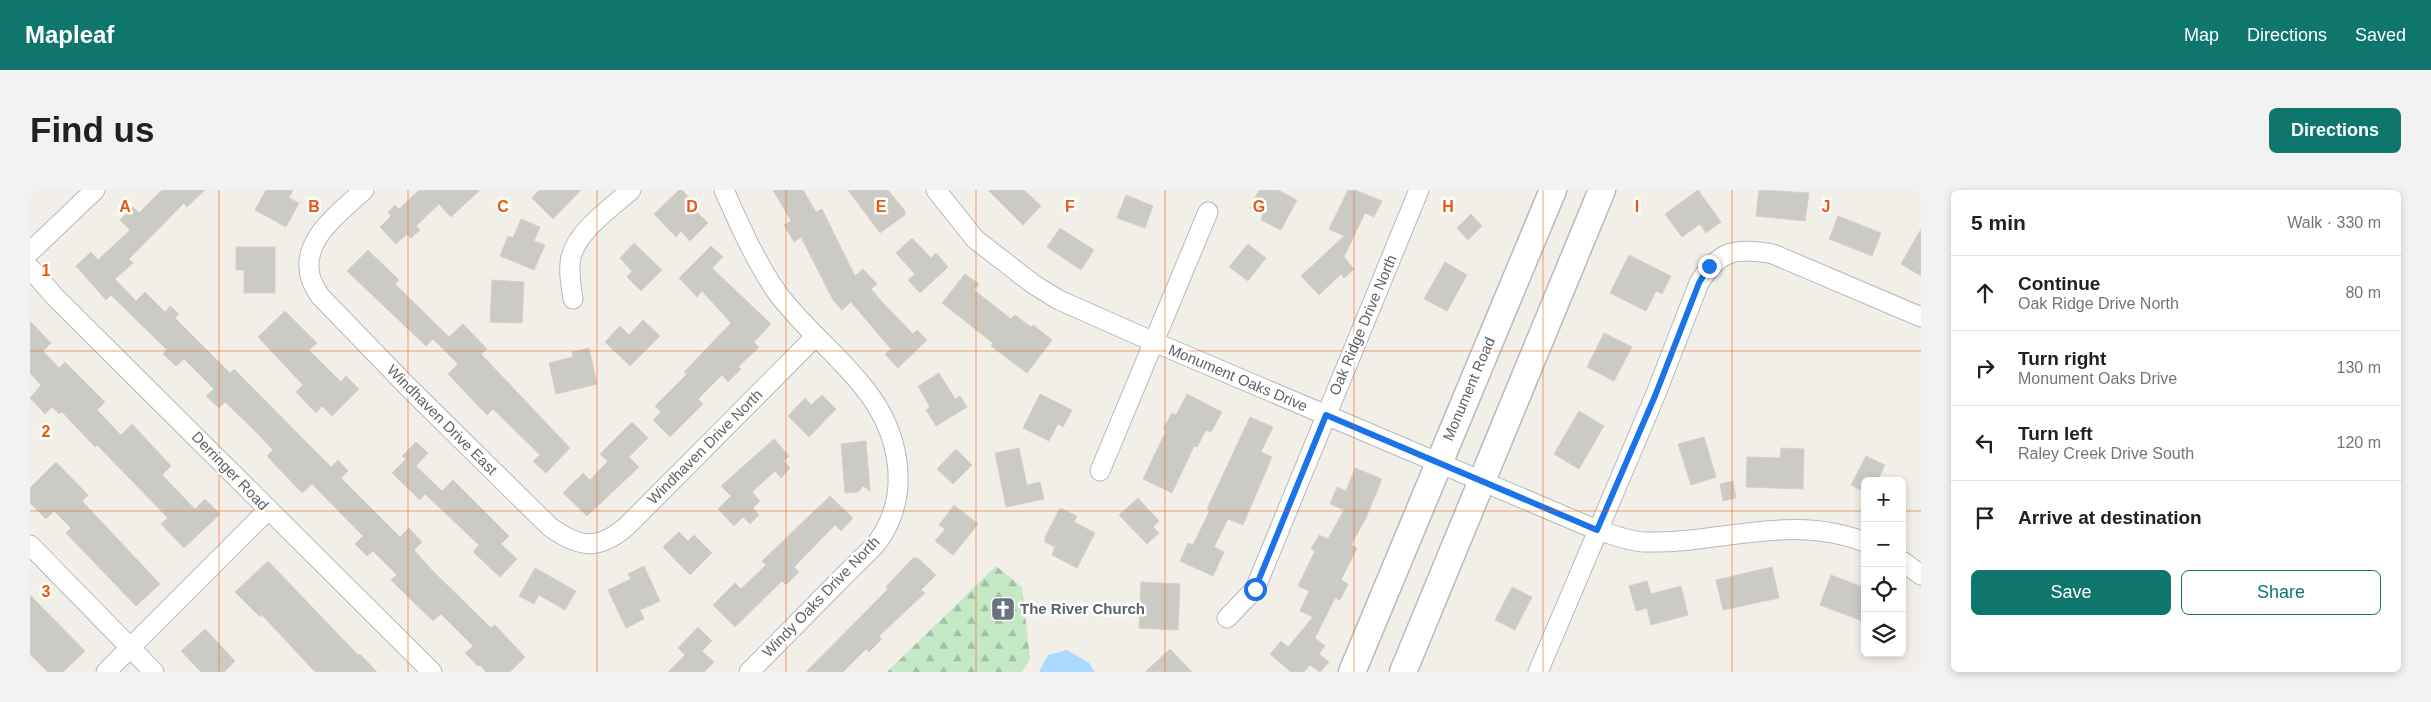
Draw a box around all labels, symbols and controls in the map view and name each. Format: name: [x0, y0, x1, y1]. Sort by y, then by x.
text: Mapleaf: [25, 21, 114, 48]
text: Map: [2184, 25, 2219, 45]
text: Directions: [2247, 25, 2327, 45]
text: Saved: [2355, 25, 2406, 45]
button: Directions: [2269, 108, 2401, 153]
text: Find us: [30, 110, 154, 149]
text: A: [119, 198, 131, 215]
text: B: [308, 198, 320, 215]
text: C: [497, 198, 509, 215]
text: D: [686, 198, 698, 215]
text: E: [876, 198, 887, 215]
text: F: [1065, 198, 1075, 215]
text: G: [1253, 198, 1265, 215]
text: H: [1442, 198, 1454, 215]
text: I: [1635, 198, 1639, 215]
text: J: [1822, 198, 1830, 215]
text: 5 min: [1971, 211, 2026, 234]
text: Walk · 330 m: [2287, 214, 2381, 231]
street label: Oak Ridge Drive North: [1325, 252, 1400, 398]
route end: [1698, 255, 1721, 278]
text: 1: [42, 262, 51, 279]
text: Continue: [2018, 273, 2100, 294]
icon: ahead: [1971, 279, 1999, 307]
text: 80 m: [2345, 284, 2381, 301]
text: Oak Ridge Drive North: [2018, 295, 2179, 312]
street label: Monument Road: [1439, 334, 1498, 443]
street label: Monument Oaks Drive: [1166, 341, 1310, 415]
text: Turn right: [2018, 348, 2106, 369]
icon: right: [1971, 354, 1999, 382]
text: 130 m: [2337, 359, 2381, 376]
street label: Windhaven Drive East: [384, 361, 501, 479]
text: Monument Oaks Drive: [2018, 370, 2177, 387]
street label: Windhaven Drive North: [644, 386, 765, 507]
text: 2: [42, 423, 51, 440]
text: Turn left: [2018, 423, 2093, 444]
street label: Derringer Road: [189, 428, 272, 513]
icon: left: [1971, 429, 1999, 457]
text: 120 m: [2337, 434, 2381, 451]
text: Raley Creek Drive South: [2018, 445, 2194, 462]
map controls: [1861, 477, 1906, 657]
button: +: [1861, 477, 1906, 522]
icon: arrive: [1971, 504, 1999, 532]
text: Arrive at destination: [2018, 507, 2202, 528]
button: −: [1861, 522, 1906, 567]
street label: Windy Oaks Drive North: [759, 533, 883, 660]
button: locate: [1861, 567, 1906, 612]
button: Save: [1971, 570, 2171, 615]
button: Share: [2181, 570, 2381, 615]
route start: [1244, 578, 1267, 601]
text: 3: [42, 583, 51, 600]
church icon: The River Church: [990, 596, 1016, 622]
place label: The River Church: [1020, 600, 1145, 617]
button: layers: [1861, 612, 1906, 657]

